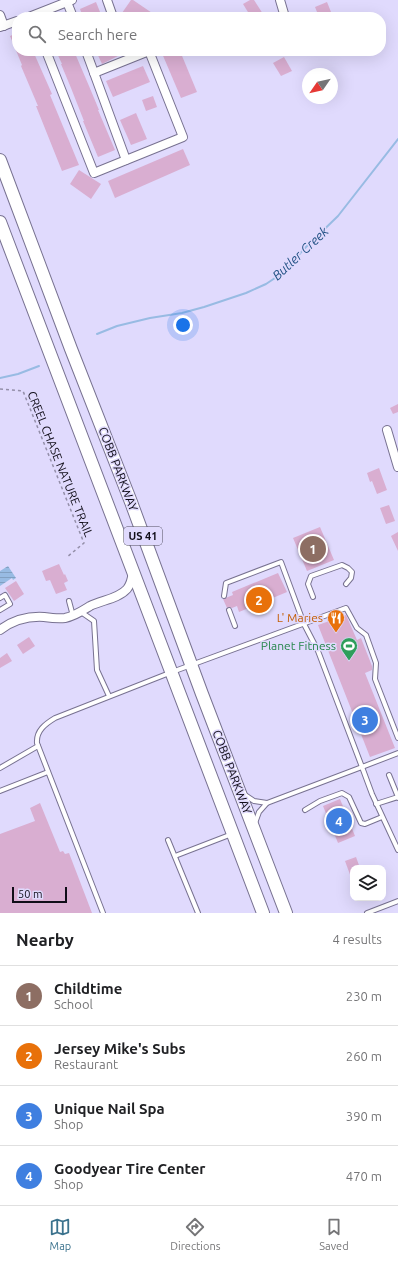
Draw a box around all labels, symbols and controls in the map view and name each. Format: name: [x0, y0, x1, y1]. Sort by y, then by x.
search box: [12, 12, 386, 56]
icon: search: [26, 23, 48, 45]
text: Search here: [58, 26, 137, 43]
north arrow: [302, 68, 338, 104]
water label: Butler Creek: [269, 223, 331, 282]
your location: [173, 315, 193, 335]
street label: CREEL CHASE NATURE TRAIL: [25, 389, 96, 538]
street label: COBB PARKWAY: [96, 425, 140, 513]
road number: US 41: [124, 527, 162, 545]
pin: 1: [300, 534, 326, 564]
pin: 2: [246, 585, 272, 615]
restaurant icon: L' Maries: [326, 608, 346, 633]
place label: L' Maries: [277, 611, 323, 624]
sports icon: Planet Fitness: [339, 636, 359, 661]
place label: Planet Fitness: [261, 639, 336, 652]
pin: 3: [352, 705, 378, 735]
street label: COBB PARKWAY: [210, 728, 254, 816]
pin: 4: [326, 806, 352, 836]
map controls: [350, 865, 386, 901]
button: layers: [350, 865, 386, 901]
scale bar: [12, 885, 67, 904]
text: 50 m: [18, 888, 42, 900]
text: Nearby: [16, 930, 74, 949]
text: 4 results: [332, 932, 382, 946]
text: Childtime: [54, 980, 122, 997]
text: 1: [25, 989, 33, 1003]
text: 230 m: [346, 989, 382, 1003]
text: School: [54, 997, 93, 1011]
text: Jersey Mike's Subs: [54, 1040, 186, 1057]
text: 2: [25, 1049, 33, 1063]
text: 260 m: [346, 1049, 382, 1063]
text: Restaurant: [54, 1057, 118, 1071]
text: Unique Nail Spa: [54, 1100, 165, 1117]
text: 3: [25, 1109, 33, 1123]
text: 390 m: [346, 1109, 382, 1123]
text: Shop: [54, 1117, 83, 1131]
text: Goodyear Tire Center: [54, 1160, 205, 1177]
text: 4: [25, 1169, 33, 1183]
text: 470 m: [346, 1169, 382, 1183]
text: Shop: [54, 1177, 83, 1191]
tab: Map: [49, 1216, 71, 1252]
tab: Directions: [170, 1216, 221, 1252]
tab: Saved: [319, 1216, 349, 1252]

